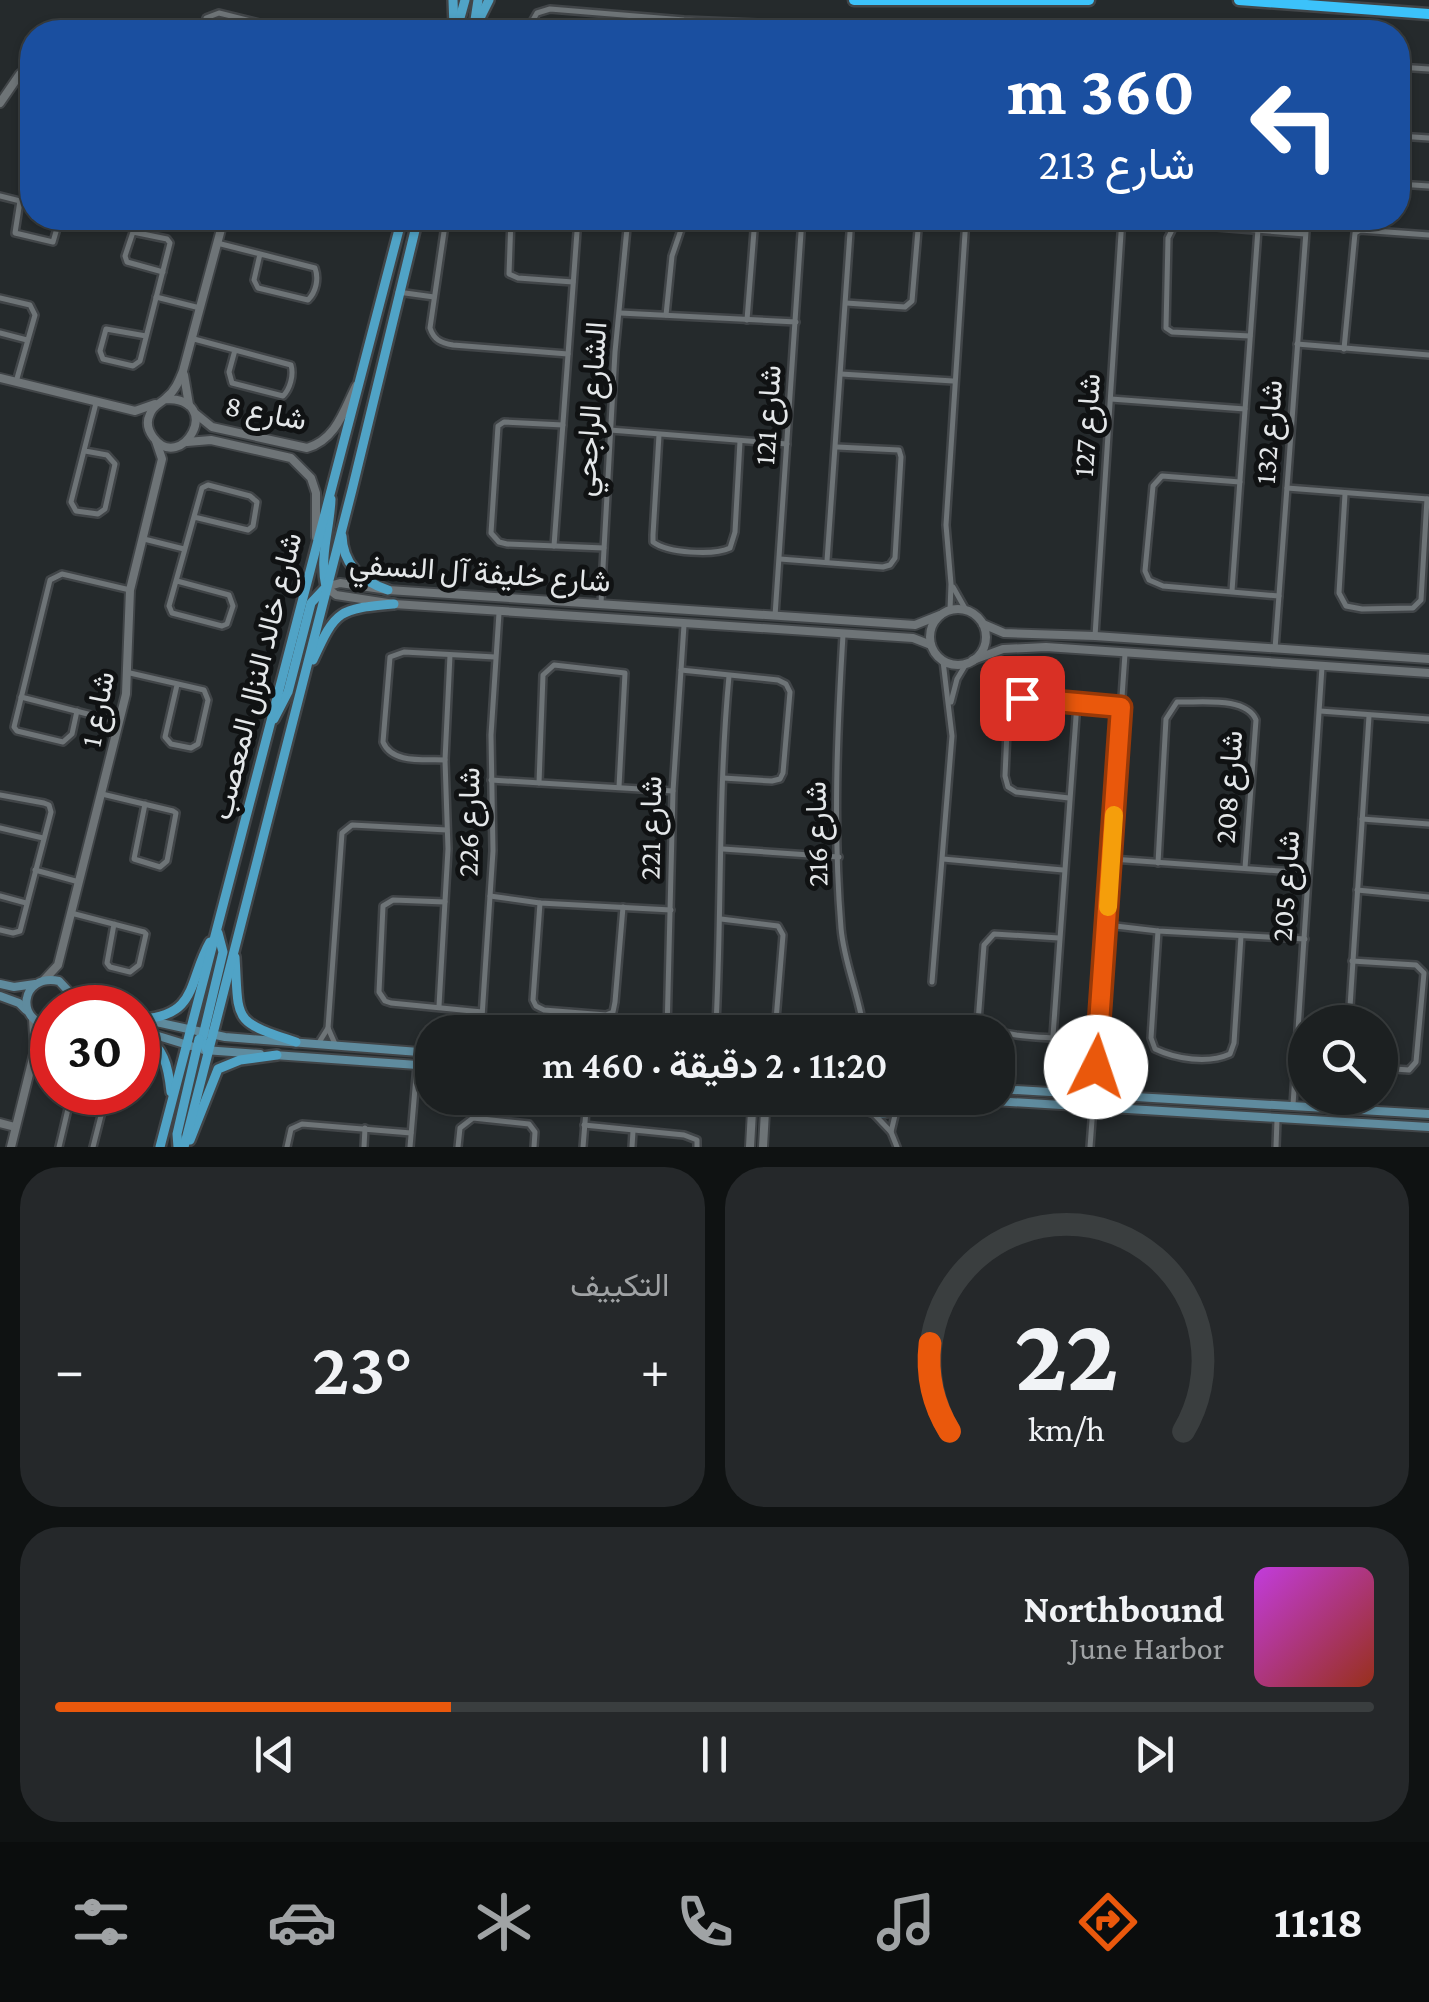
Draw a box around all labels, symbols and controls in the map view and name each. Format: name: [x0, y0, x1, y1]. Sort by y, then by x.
text: 360 m: [1007, 51, 1195, 129]
icon: left: [1230, 60, 1360, 190]
text: شارع 213: [1038, 139, 1195, 189]
street label: الشارع الراجحي: [567, 320, 621, 498]
street label: شارع 121: [747, 364, 791, 466]
street label: شارع 127: [1066, 372, 1110, 478]
street label: شارع 132: [1248, 379, 1292, 485]
street label: شارع 8: [222, 388, 309, 440]
street label: شارع خالد النزال المعصب: [204, 529, 312, 824]
street label: شارع خليفة آل النسفي: [348, 546, 612, 606]
pin: [980, 656, 1065, 741]
street label: شارع 1: [74, 669, 124, 750]
icon: arrive: [995, 671, 1050, 726]
street label: شارع 208: [1208, 729, 1252, 845]
street label: شارع 226: [451, 767, 489, 877]
street label: شارع 221: [633, 776, 671, 881]
street label: شارع 216: [799, 781, 837, 887]
street label: شارع 205: [1265, 829, 1309, 943]
speed limit sign: 30: [30, 985, 160, 1115]
map controls: [1288, 1005, 1398, 1115]
button: search: [1288, 1005, 1398, 1115]
position arrow: [1044, 1015, 1148, 1119]
text: 11:20 · 2 دقيقة · 460 m: [542, 1044, 888, 1086]
text: التكييف: [570, 1267, 670, 1303]
text: 22: [1014, 1296, 1119, 1411]
text: 23°: [312, 1327, 412, 1410]
text: −: [55, 1339, 84, 1400]
text: +: [640, 1339, 669, 1400]
text: km/h: [1028, 1409, 1105, 1449]
text: Northbound: [1023, 1588, 1224, 1630]
text: June Harbor: [1069, 1630, 1224, 1666]
icon: previous: [247, 1727, 302, 1782]
icon: pause: [687, 1727, 742, 1782]
icon: next: [1127, 1727, 1182, 1782]
icon: filters: [66, 1887, 136, 1957]
icon: car: [267, 1887, 337, 1957]
icon: climate: [469, 1887, 539, 1957]
icon: phone: [670, 1887, 740, 1957]
icon: music: [871, 1887, 941, 1957]
icon: directions: [1073, 1887, 1143, 1957]
text: 11:18: [1274, 1897, 1363, 1947]

